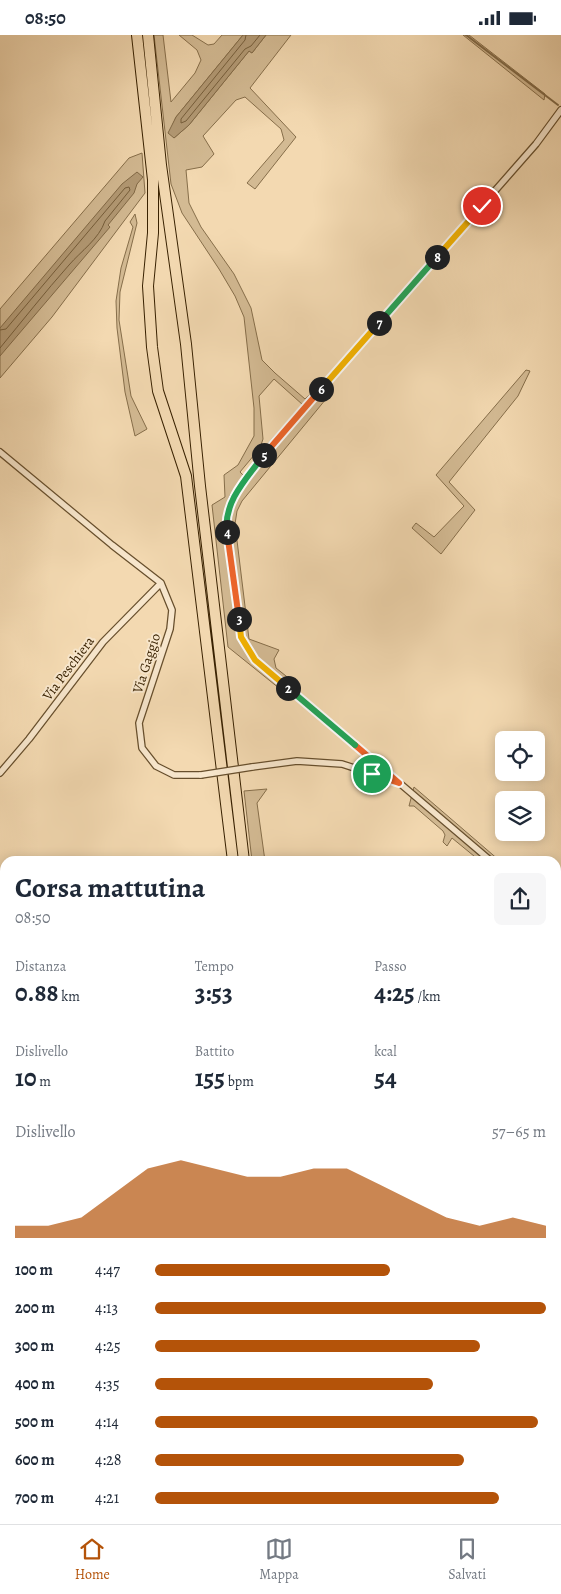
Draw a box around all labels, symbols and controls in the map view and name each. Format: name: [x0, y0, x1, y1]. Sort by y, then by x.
text: 08:50: [25, 5, 66, 31]
pin: [461, 185, 503, 227]
icon: check: [468, 192, 496, 220]
pin: 8: [424, 245, 450, 269]
text: 8: [434, 248, 441, 267]
pin: 7: [366, 311, 392, 335]
text: 7: [377, 314, 382, 333]
pin: 6: [308, 377, 334, 401]
text: 6: [318, 380, 325, 399]
pin: 5: [252, 443, 276, 467]
text: 5: [262, 446, 267, 465]
pin: 4: [214, 519, 240, 545]
text: 4: [224, 523, 231, 542]
pin: 3: [226, 607, 252, 631]
text: 3: [236, 610, 243, 629]
street label: Via Gaggio: [128, 631, 165, 696]
street label: Via Peschiera: [37, 632, 99, 705]
pin: 2: [276, 675, 300, 701]
text: 2: [285, 679, 292, 698]
map controls: [495, 731, 545, 841]
button: locate: [495, 731, 545, 781]
pin: [351, 753, 393, 795]
icon: arrive: [358, 760, 386, 788]
button: layers: [495, 791, 545, 841]
text: Corsa mattutina: [15, 869, 205, 907]
button: share: [494, 873, 546, 925]
text: 08:50: [15, 907, 51, 929]
text: Distanza: [15, 957, 66, 976]
text: Tempo: [195, 957, 234, 976]
text: Passo: [374, 957, 407, 976]
text: 0.88: [15, 976, 58, 1010]
text: 3:53: [195, 976, 233, 1010]
text: 4:25: [374, 976, 415, 1010]
text: km: [58, 987, 80, 1006]
text: /km: [415, 987, 441, 1006]
text: Dislivello: [15, 1042, 68, 1061]
text: Battito: [195, 1042, 234, 1061]
text: kcal: [374, 1042, 397, 1061]
text: 10: [15, 1061, 37, 1095]
text: 155: [195, 1061, 225, 1095]
text: 54: [374, 1061, 397, 1095]
text: m: [37, 1072, 51, 1091]
text: bpm: [225, 1072, 254, 1091]
text: Dislivello: [15, 1121, 75, 1143]
text: 57–65 m: [492, 1121, 546, 1143]
text: 100 m: [15, 1259, 53, 1281]
text: 4:47: [95, 1259, 120, 1281]
text: 200 m: [15, 1297, 55, 1319]
text: 4:13: [95, 1297, 118, 1319]
text: 300 m: [15, 1335, 54, 1357]
text: 4:25: [95, 1335, 121, 1357]
text: 400 m: [15, 1373, 55, 1395]
text: 4:35: [95, 1373, 120, 1395]
text: 500 m: [15, 1411, 54, 1433]
text: 4:14: [95, 1411, 119, 1433]
text: 600 m: [15, 1449, 55, 1471]
text: 4:28: [95, 1449, 121, 1471]
text: 700 m: [15, 1487, 54, 1509]
text: 4:21: [95, 1487, 119, 1509]
tab: Home: [75, 1535, 110, 1584]
tab: Mappa: [259, 1535, 299, 1584]
tab: Salvati: [448, 1535, 486, 1584]

